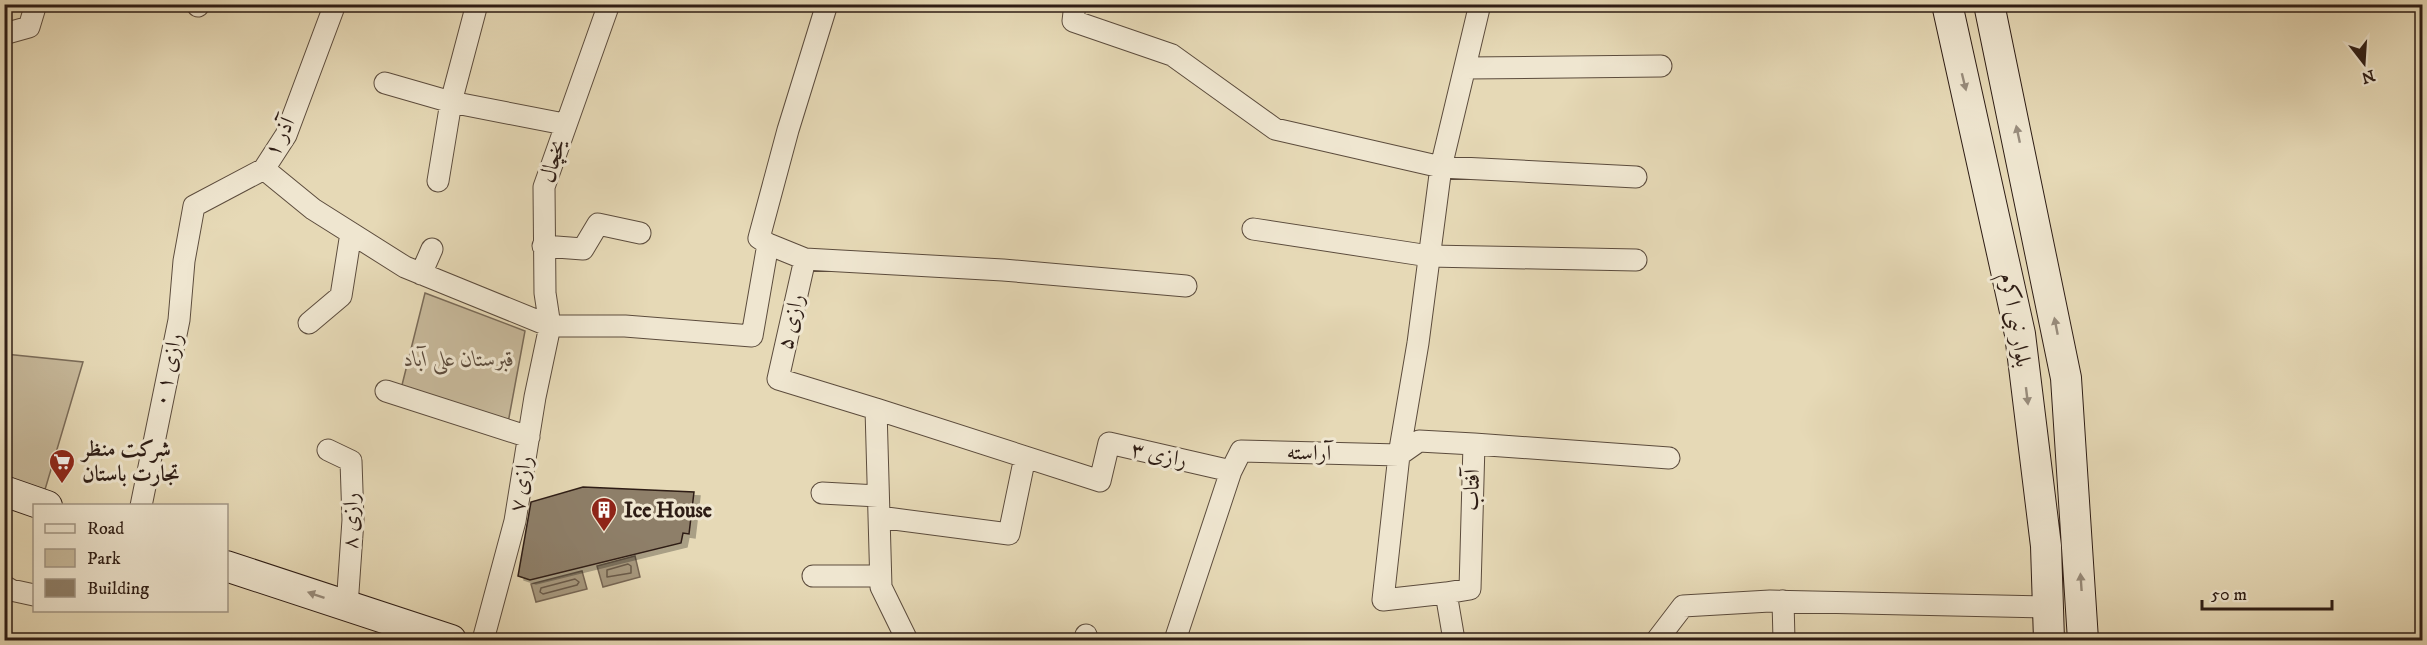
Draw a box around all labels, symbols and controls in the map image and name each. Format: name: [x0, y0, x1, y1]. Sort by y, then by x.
north arrow: [2334, 33, 2394, 93]
text: N: [2359, 65, 2377, 88]
one-way arrow: [1959, 73, 1969, 91]
street label: آذر ۱: [258, 110, 302, 161]
one-way arrow: [2013, 125, 2022, 144]
street label: یخچال: [534, 136, 572, 186]
street label: بلوار نبی اکرم: [1988, 271, 2037, 370]
street label: رازی ۵: [771, 291, 811, 353]
one-way arrow: [2051, 316, 2060, 335]
street label: رازی ۱ ۰: [147, 331, 189, 409]
park label: قبرستان علی آباد: [404, 345, 514, 375]
one-way arrow: [2023, 387, 2032, 406]
place label: شرکت منظر تجارت باستان: [80, 436, 180, 488]
street label: رازی ۳: [1128, 436, 1190, 474]
street label: آراسته: [1286, 438, 1334, 467]
supermarket icon: شرکت منظر تجارت باستان: [47, 447, 77, 485]
street label: رازی ۷: [503, 454, 539, 514]
street label: آفتاب: [1457, 466, 1486, 511]
street label: رازی ۸: [337, 492, 365, 550]
building icon: Ice House: [589, 495, 619, 533]
place label: Ice House: [624, 497, 712, 524]
legend: [33, 504, 228, 612]
text: Road: [87, 518, 124, 540]
text: Park: [87, 548, 121, 570]
one-way arrow: [2076, 573, 2085, 592]
scale bar: [2202, 573, 2332, 611]
text: Building: [87, 578, 149, 600]
text: 50 m: [2211, 584, 2247, 606]
one-way arrow: [306, 590, 324, 600]

